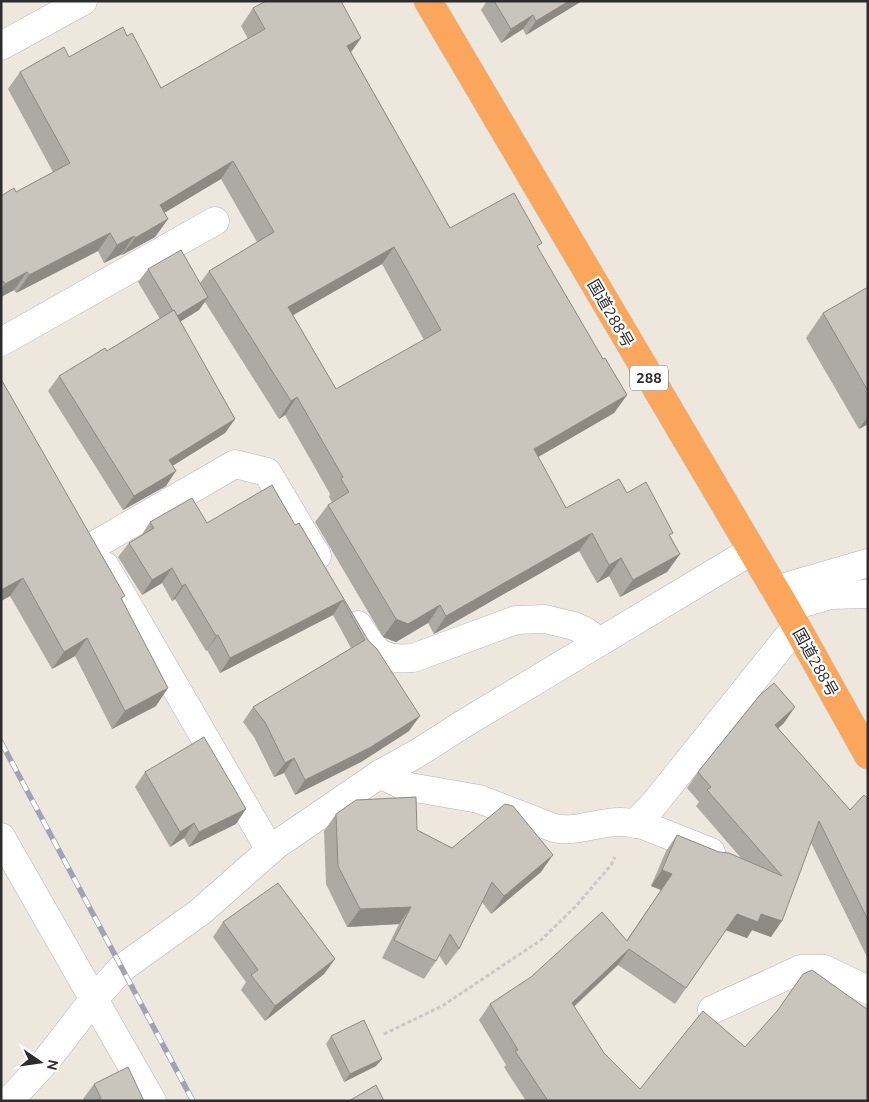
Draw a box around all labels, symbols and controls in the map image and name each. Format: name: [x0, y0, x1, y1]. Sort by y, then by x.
street label: 国道288号: [584, 276, 638, 350]
road number: 288: [630, 366, 668, 390]
street label: 国道288号: [790, 625, 842, 699]
north arrow: [15, 1037, 65, 1087]
text: N: [44, 1058, 62, 1072]

